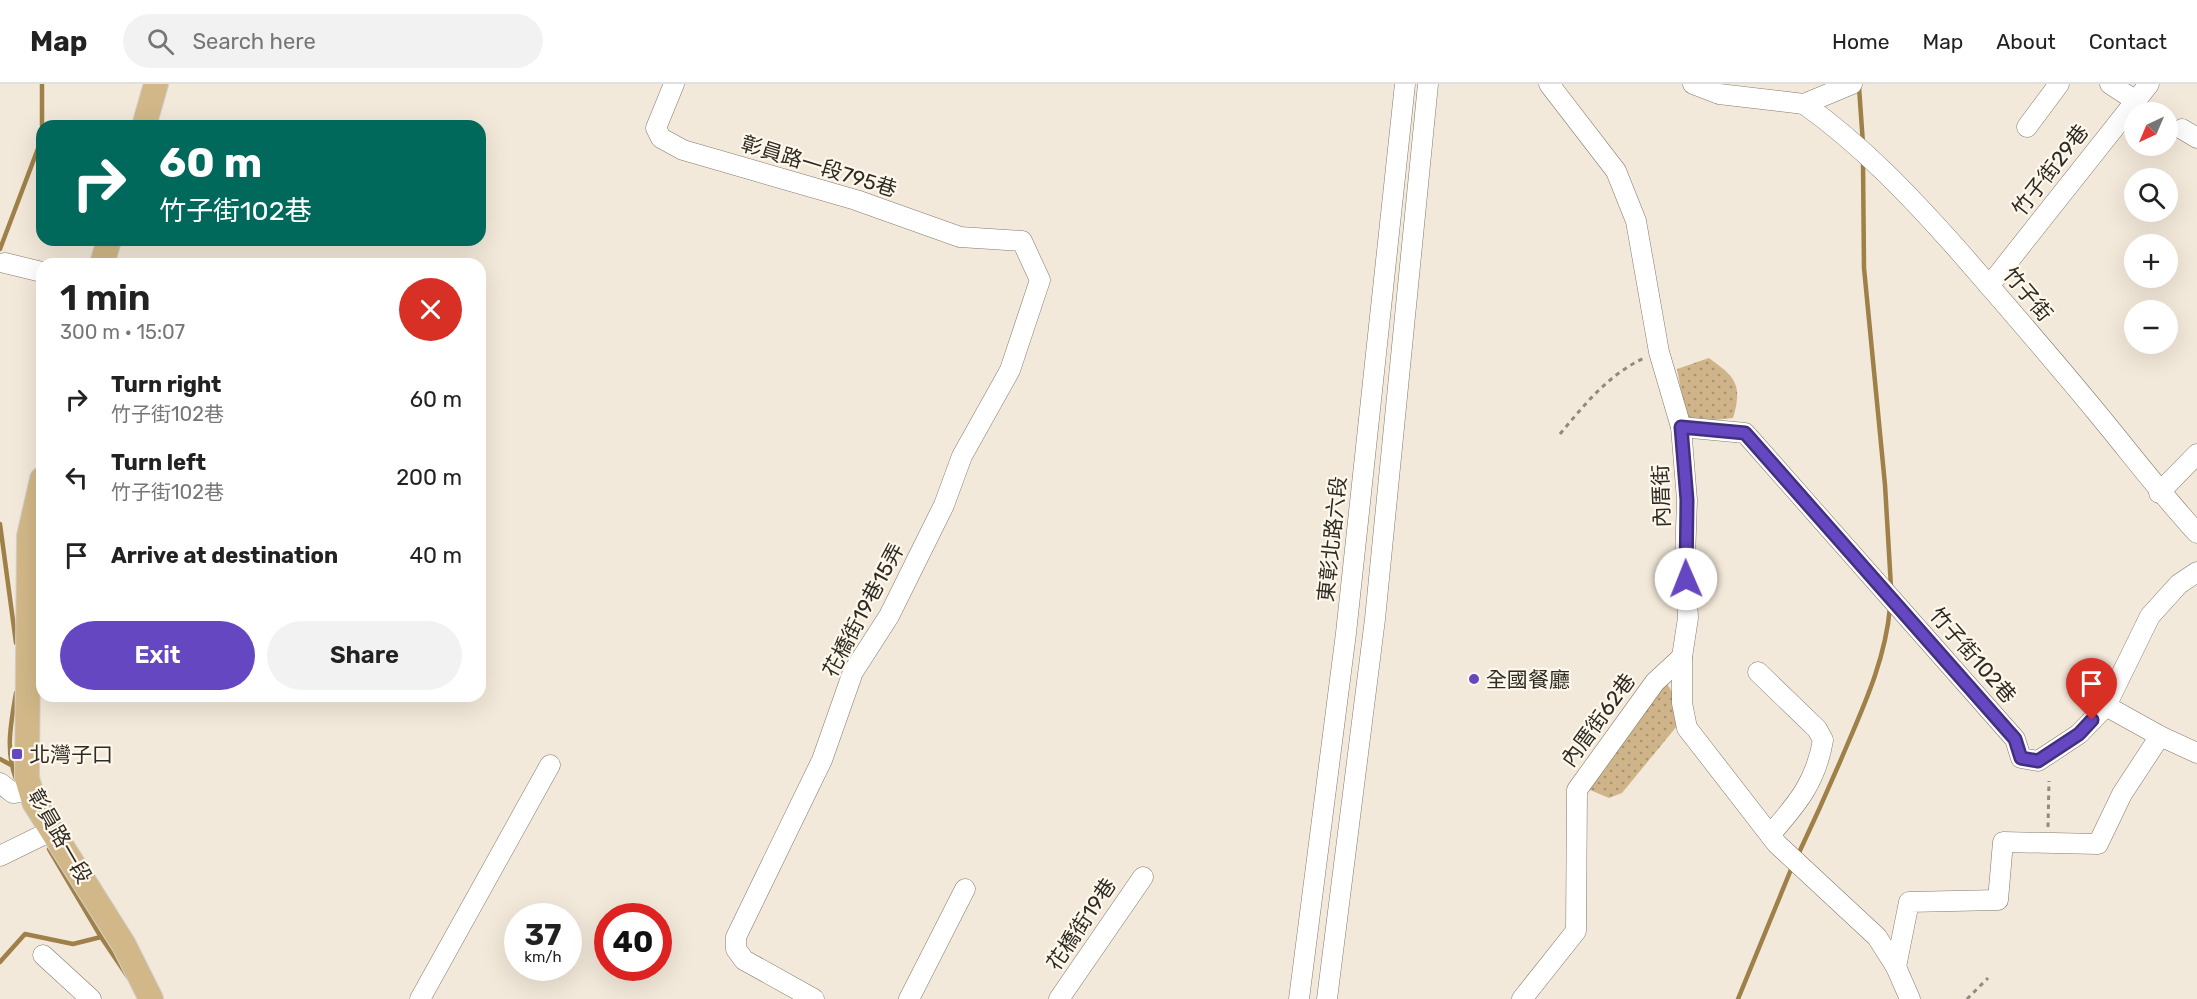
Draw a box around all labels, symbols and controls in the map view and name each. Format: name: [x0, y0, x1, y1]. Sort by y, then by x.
search box: [123, 14, 543, 68]
text: Map: [30, 25, 87, 58]
icon: search: [144, 25, 177, 58]
text: Search here: [192, 28, 316, 55]
text: Home: [1832, 29, 1889, 54]
text: Map: [1922, 29, 1963, 54]
text: About: [1996, 29, 2056, 54]
text: Contact: [2089, 29, 2167, 54]
north arrow: [2124, 102, 2178, 156]
map controls: [2124, 102, 2178, 354]
street label: 竹子街29巷: [2007, 119, 2093, 221]
street label: 彰員路一段795巷: [738, 130, 900, 202]
text: 60 m: [159, 138, 262, 188]
icon: right: [60, 144, 138, 222]
button: search: [2124, 168, 2178, 222]
text: 竹子街102巷: [159, 195, 312, 227]
button: +: [2124, 234, 2178, 288]
street label: 竹子街: [1998, 262, 2058, 326]
text: 1 min: [60, 276, 151, 319]
button: close: [399, 278, 462, 341]
button: −: [2124, 300, 2178, 354]
text: 300 m · 15:07: [60, 320, 185, 344]
text: Turn right: [111, 371, 221, 398]
icon: right: [60, 383, 93, 416]
text: 60 m: [410, 386, 462, 413]
text: 竹子街102巷: [111, 402, 224, 426]
text: Turn left: [111, 449, 206, 476]
icon: left: [60, 461, 93, 494]
text: 200 m: [396, 464, 462, 491]
street label: 內厝街: [1647, 464, 1675, 528]
street label: 東彰北路六段: [1313, 475, 1351, 603]
text: 竹子街102巷: [111, 480, 224, 504]
icon: arrive: [60, 539, 93, 572]
street label: 花橋街19巷15弄: [817, 539, 909, 681]
text: Arrive at destination: [111, 542, 338, 569]
text: 40 m: [409, 542, 462, 569]
position arrow: [1654, 547, 1718, 611]
street label: 竹子街102巷: [1925, 602, 2021, 708]
button: Exit: [60, 621, 255, 690]
button: Share: [267, 621, 462, 690]
pin: [2066, 658, 2117, 720]
place label: 全國餐廳: [1486, 667, 1570, 692]
icon: arrive: [2075, 667, 2108, 700]
street label: 內厝街62巷: [1556, 669, 1640, 771]
marker: 全國餐廳: [1467, 672, 1481, 686]
place label: 北灣子口: [29, 742, 113, 767]
marker: 北灣子口: [10, 747, 24, 761]
street label: 彰員路一段: [23, 784, 97, 888]
street label: 花橋街19巷: [1041, 873, 1121, 975]
speed limit sign: 40: [594, 903, 672, 981]
text: 37: [525, 917, 561, 953]
text: km/h: [524, 948, 562, 966]

